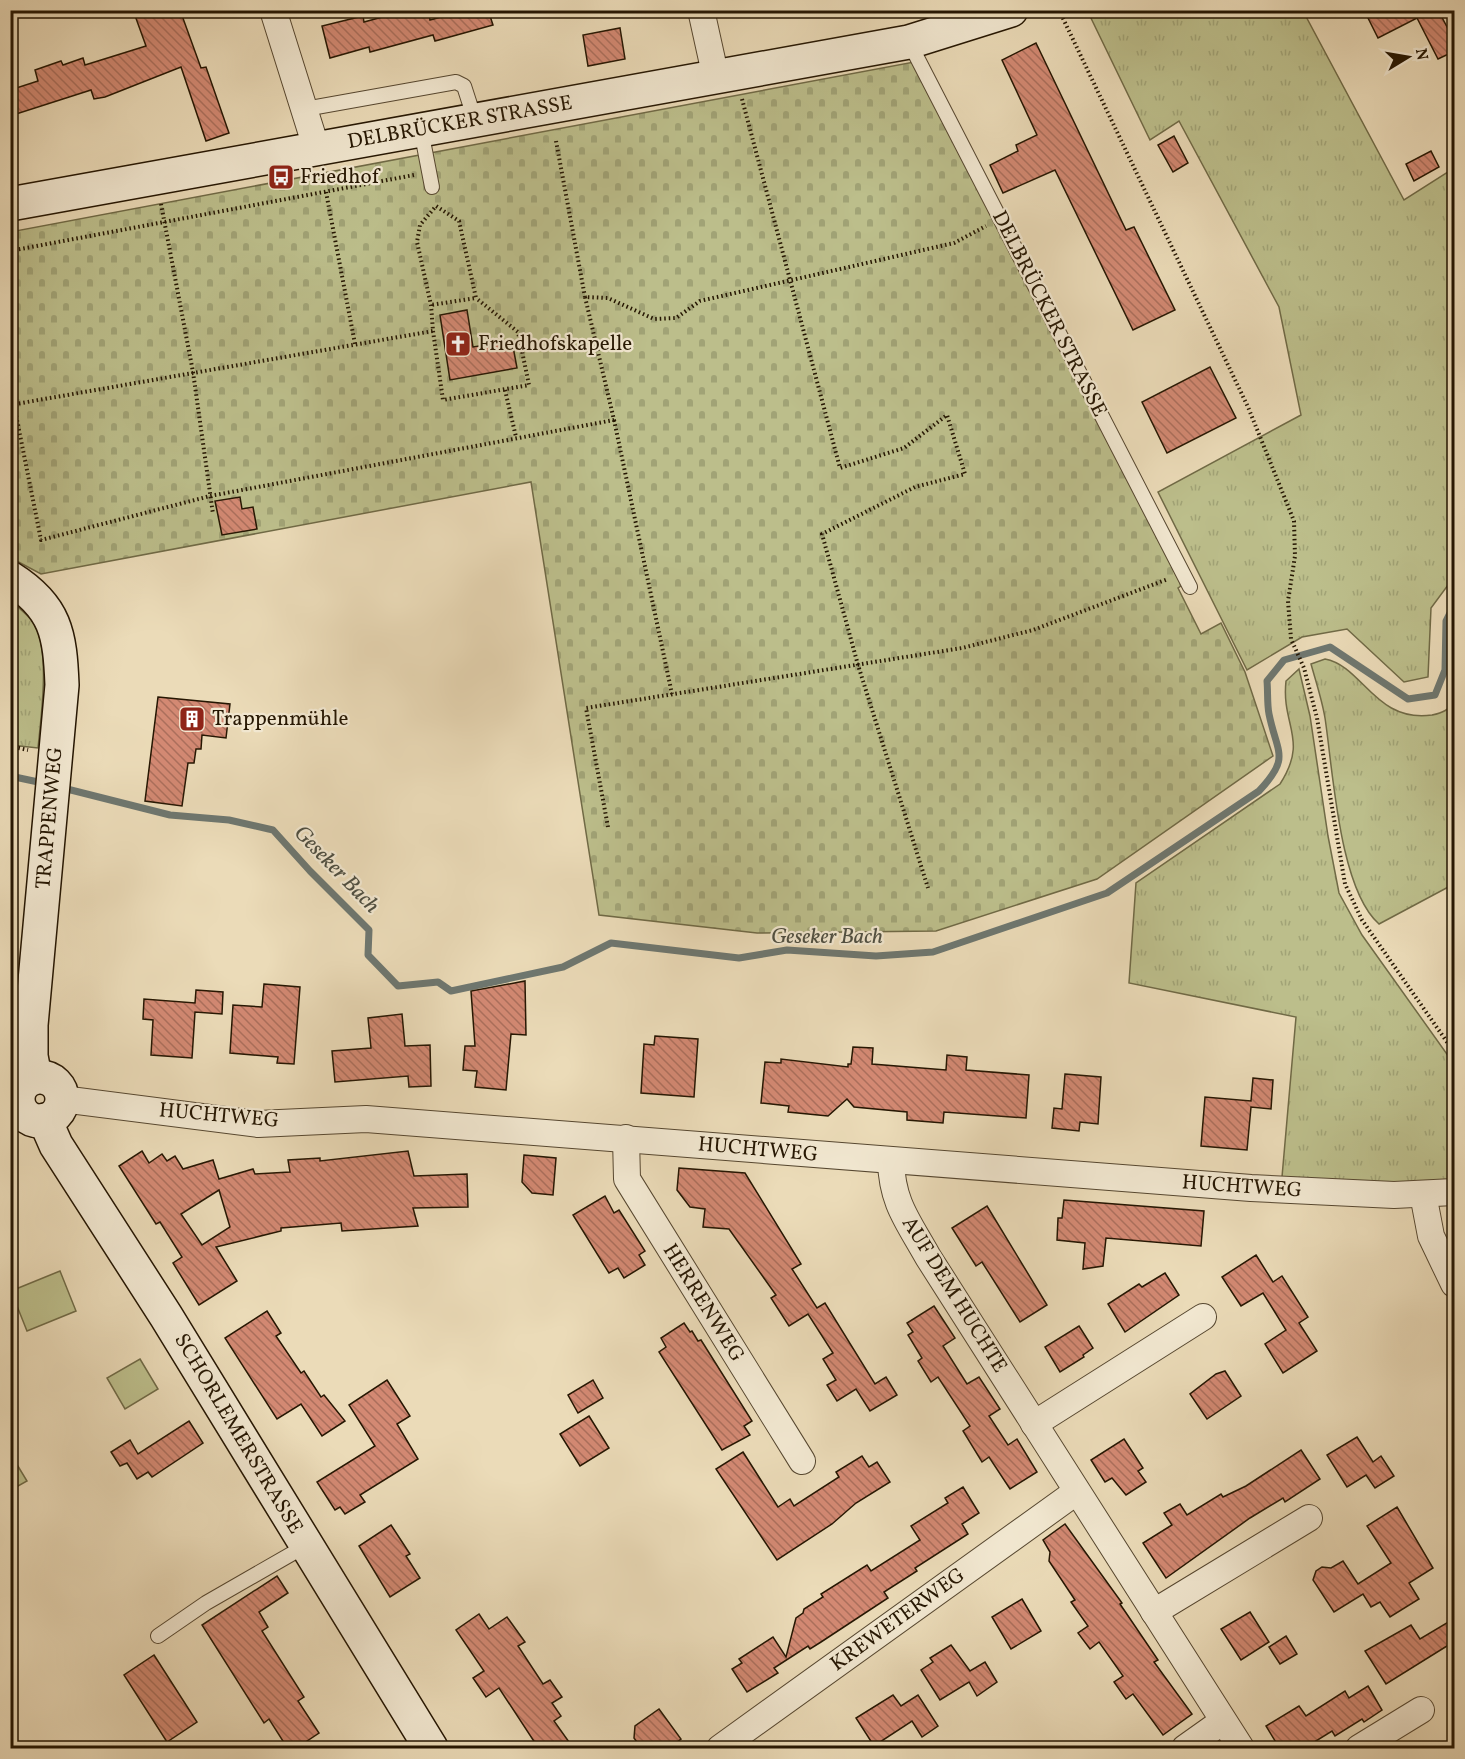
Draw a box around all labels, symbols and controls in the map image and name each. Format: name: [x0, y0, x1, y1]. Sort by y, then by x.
north arrow: [1378, 27, 1438, 87]
text: N: [1409, 47, 1433, 63]
street label: DELBRÜCKER STRASSE: [345, 89, 575, 157]
bus stop icon: Friedhof: [266, 162, 296, 192]
place label: Friedhof: [300, 163, 381, 192]
street label: DELBRÜCKER STRASSE: [984, 206, 1114, 422]
church icon: Friedhofskapelle: [443, 329, 473, 359]
place label: Friedhofskapelle: [478, 330, 632, 359]
building icon: Trappenmühle: [177, 704, 207, 734]
place label: Trappenmühle: [212, 705, 348, 734]
street label: TRAPPENWEG: [29, 746, 71, 890]
water label: Geseker Bach: [286, 819, 386, 921]
water label: Geseker Bach: [771, 922, 883, 953]
street label: HUCHTWEG: [158, 1096, 280, 1136]
street label: HUCHTWEG: [697, 1130, 819, 1170]
street label: HUCHTWEG: [1181, 1168, 1303, 1206]
street label: AUF DEM HUCHTE: [894, 1211, 1014, 1379]
street label: HERRENWEG: [655, 1238, 751, 1368]
street label: SCHORLEMERSTRASSE: [167, 1328, 309, 1540]
street label: KREWETERWEG: [825, 1561, 971, 1679]

